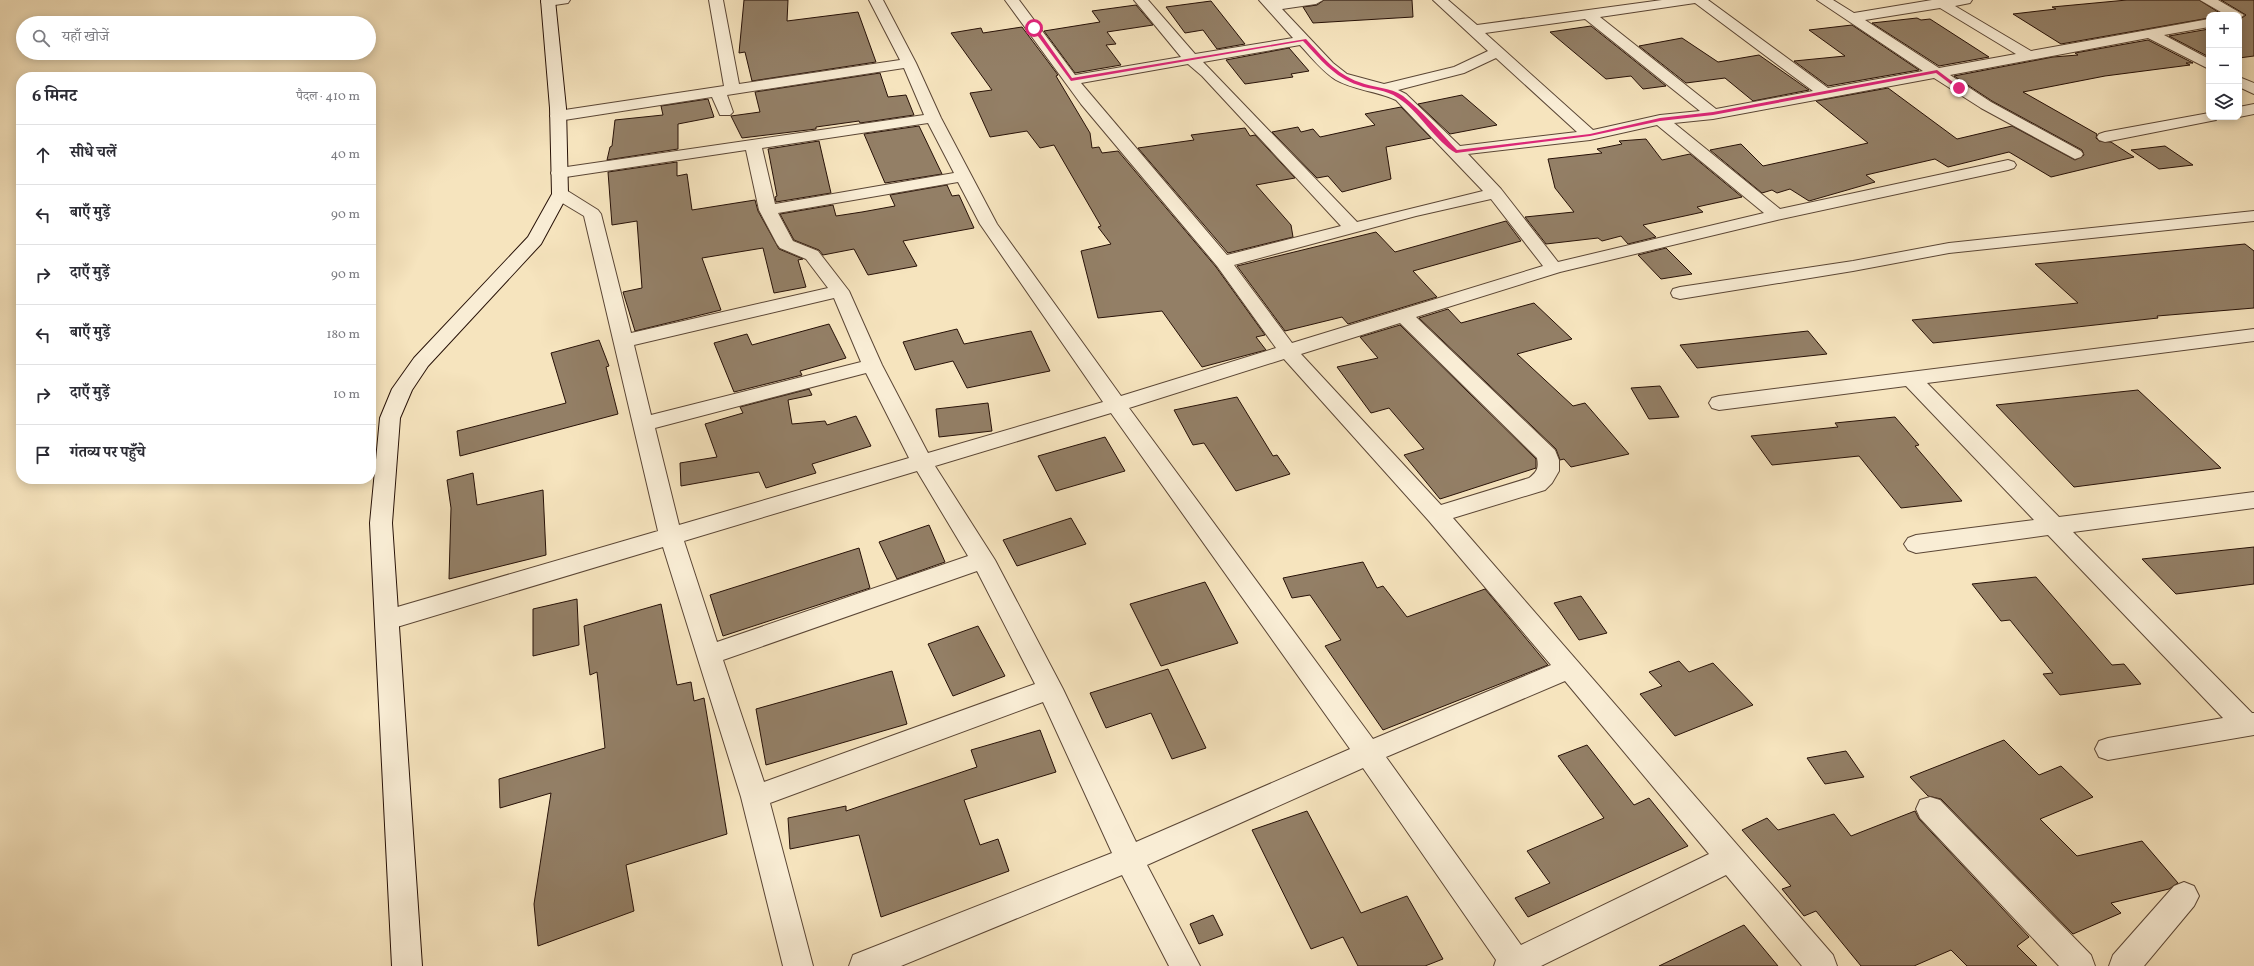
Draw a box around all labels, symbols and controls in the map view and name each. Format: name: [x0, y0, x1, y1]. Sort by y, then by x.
map controls: [2206, 12, 2242, 120]
button: +: [2206, 12, 2242, 48]
search box: [16, 16, 376, 60]
route start: [1025, 19, 1043, 37]
icon: search: [30, 27, 52, 49]
text: यहाँ खोजें: [62, 27, 109, 48]
button: −: [2206, 48, 2242, 84]
route end: [1950, 79, 1968, 97]
button: layers: [2206, 84, 2242, 120]
text: 6 मिनट: [32, 85, 77, 108]
text: पैदल · 410 m: [296, 88, 360, 106]
text: सीधे चलें: [70, 143, 117, 164]
icon: ahead: [32, 144, 54, 166]
text: 40 m: [331, 146, 360, 164]
text: बाएँ मुड़ें: [70, 203, 110, 224]
icon: left: [32, 204, 54, 226]
text: 90 m: [331, 206, 360, 224]
text: दाएँ मुड़ें: [70, 263, 110, 284]
icon: right: [32, 264, 54, 286]
text: 90 m: [331, 266, 360, 284]
text: बाएँ मुड़ें: [70, 323, 110, 344]
icon: left: [32, 324, 54, 346]
text: 180 m: [326, 326, 360, 344]
text: दाएँ मुड़ें: [70, 383, 110, 404]
icon: right: [32, 384, 54, 406]
text: 10 m: [333, 386, 360, 404]
text: गंतव्य पर पहुँचे: [70, 443, 145, 464]
icon: arrive: [32, 444, 54, 466]

